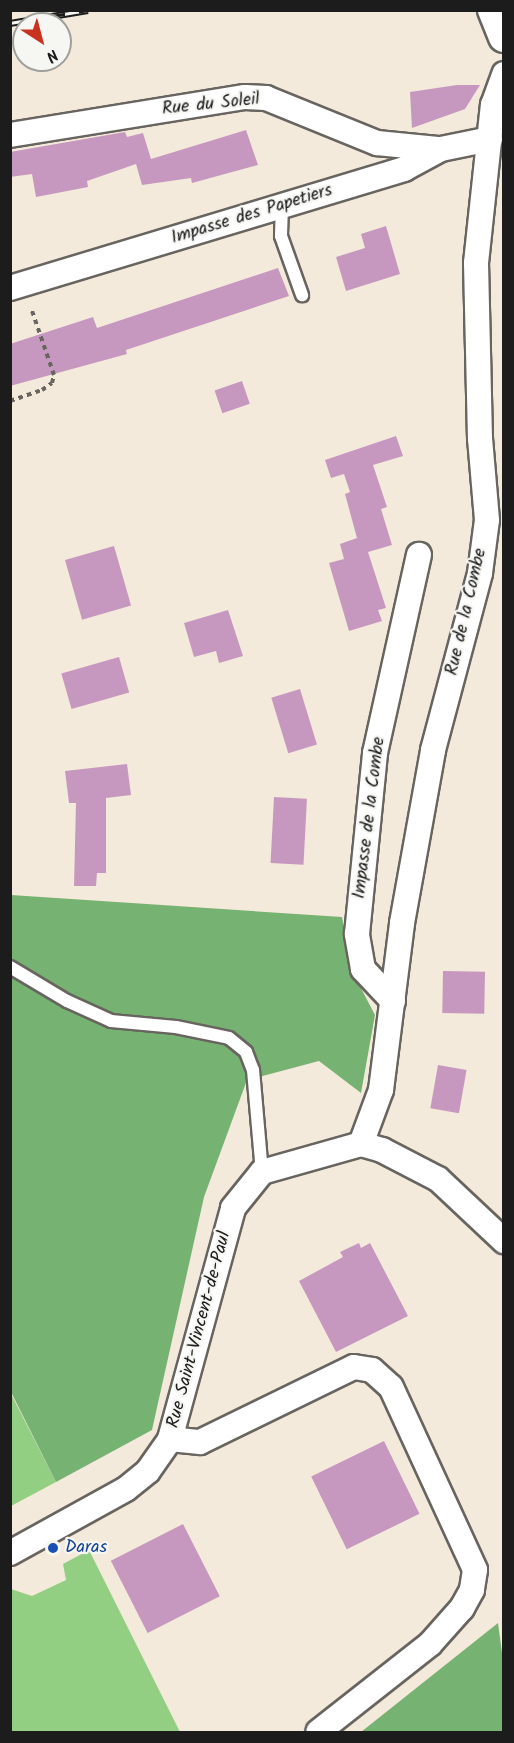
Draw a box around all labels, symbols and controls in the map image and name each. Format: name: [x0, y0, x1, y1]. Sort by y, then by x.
north arrow: [12, 12, 72, 72]
text: N: [40, 42, 63, 68]
street label: Rue du Soleil: [161, 89, 261, 121]
street label: Impasse des Papetiers: [169, 180, 335, 250]
street label: Rue de la Combe: [442, 546, 492, 678]
street label: Impasse de la Combe: [349, 736, 391, 900]
street label: Rue Saint-Vincent-de-Paul: [163, 1229, 237, 1431]
place label: Daras: [65, 1537, 107, 1559]
marker: Daras: [46, 1541, 60, 1555]

